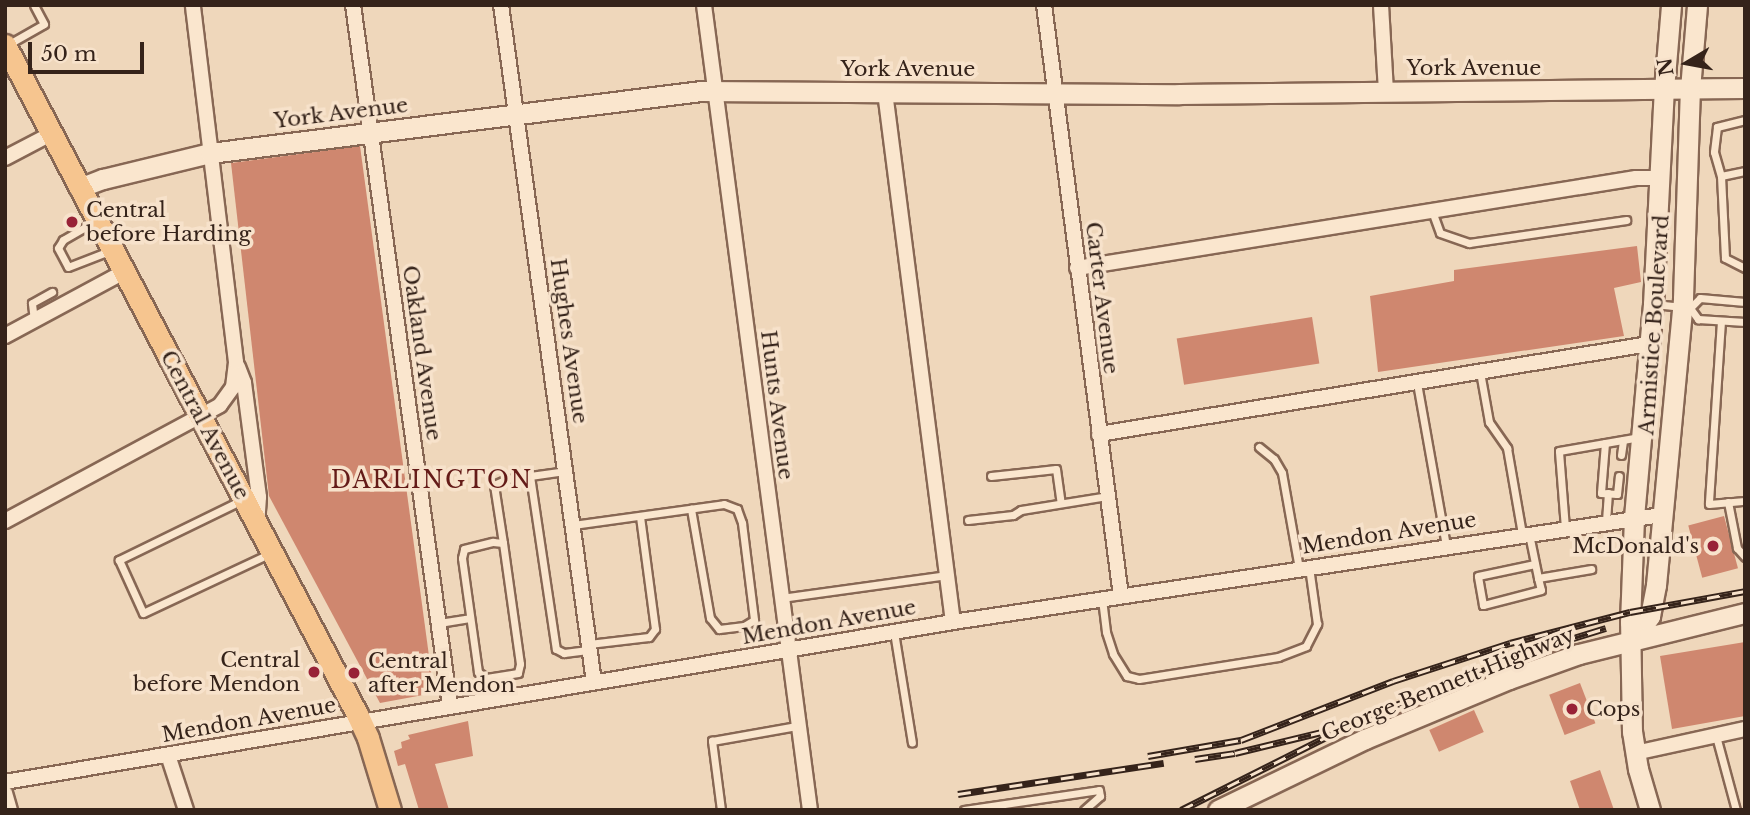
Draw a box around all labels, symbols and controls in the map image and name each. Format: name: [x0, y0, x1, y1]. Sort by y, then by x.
scale bar: [32, 28, 147, 72]
north arrow: [1652, 28, 1722, 98]
text: 50 m: [41, 41, 96, 67]
street label: York Avenue: [1406, 55, 1542, 81]
street label: York Avenue: [840, 56, 976, 82]
text: N: [1653, 56, 1679, 78]
street label: York Avenue: [272, 92, 410, 134]
place label: Central before Harding: [86, 197, 251, 247]
marker: Central before Harding: [64, 214, 80, 230]
street label: Armistice Boulevard: [1634, 214, 1674, 436]
street label: Carter Avenue: [1080, 220, 1124, 376]
street label: Hughes Avenue: [545, 256, 593, 426]
street label: Oakland Avenue: [397, 263, 447, 443]
street label: Hunts Avenue: [755, 329, 799, 481]
street label: Central Avenue: [155, 346, 255, 504]
district label: DARLINGTON: [332, 466, 532, 494]
street label: Mendon Avenue: [1300, 507, 1478, 559]
place label: McDonald's: [1572, 533, 1699, 559]
marker: McDonald's: [1705, 538, 1721, 554]
street label: Mendon Avenue: [740, 594, 918, 650]
street label: George Bennett Highway: [1318, 622, 1578, 746]
place label: Central before Mendon: [133, 647, 300, 697]
place label: Central after Mendon: [368, 648, 516, 698]
marker: Central before Mendon: [306, 664, 322, 680]
marker: Central after Mendon: [346, 665, 362, 681]
street label: Mendon Avenue: [160, 692, 338, 748]
place label: Cops: [1586, 696, 1640, 722]
marker: Cops: [1564, 701, 1580, 717]

